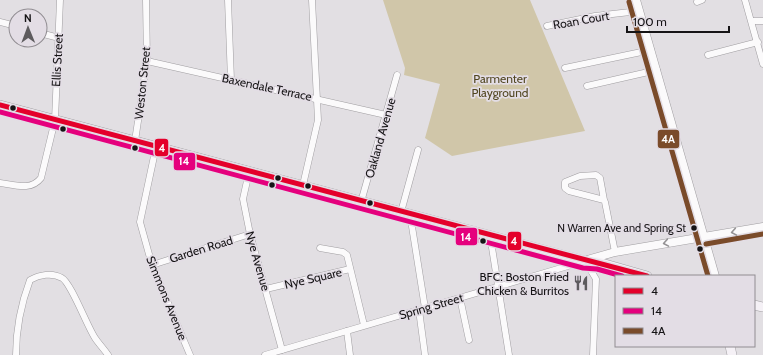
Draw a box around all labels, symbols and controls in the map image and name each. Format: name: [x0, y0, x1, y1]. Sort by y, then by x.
north arrow: [8, 8, 48, 48]
street label: Roan Court: [552, 8, 610, 32]
scale bar: [627, 8, 729, 34]
text: N: [24, 11, 32, 25]
text: 100 m: [633, 14, 667, 29]
street label: Ellis Street: [48, 33, 66, 87]
street label: Weston Street: [131, 46, 153, 120]
street label: Baxendale Terrace: [221, 70, 313, 104]
park label: Parmenter Playground: [471, 71, 529, 100]
street label: Oakland Avenue: [361, 96, 399, 180]
unlabelled marker: [8, 103, 18, 113]
unlabelled marker: [58, 124, 68, 134]
line badge: 4A: [657, 129, 680, 149]
text: 4A: [661, 132, 675, 146]
line badge: 4: [154, 138, 169, 157]
text: 4: [159, 141, 166, 155]
unlabelled marker: [130, 143, 140, 153]
line badge: 14: [173, 152, 196, 171]
text: 14: [179, 154, 190, 168]
unlabelled marker: [273, 173, 283, 183]
unlabelled marker: [267, 180, 277, 190]
unlabelled marker: [303, 181, 313, 191]
unlabelled marker: [365, 198, 375, 208]
place label: N Warren Ave and Spring St: [557, 221, 686, 235]
marker: N Warren Ave and Spring St: [689, 223, 699, 233]
line badge: 14: [455, 227, 478, 246]
one-way arrow: [731, 227, 737, 236]
street label: Nye Avenue: [242, 230, 274, 292]
text: 14: [461, 230, 472, 244]
line badge: 4: [507, 231, 522, 251]
street label: Garden Road: [167, 232, 235, 266]
text: 4: [511, 234, 518, 248]
unlabelled marker: [478, 236, 488, 246]
one-way arrow: [663, 239, 669, 247]
unlabelled marker: [695, 244, 705, 254]
street label: Simmons Avenue: [143, 254, 191, 342]
street label: Nye Square: [283, 264, 343, 292]
place label: BFC: Boston Fried Chicken & Burritos: [477, 269, 569, 298]
restaurant icon: BFC: Boston Fried Chicken & Burritos: [572, 274, 590, 292]
legend: [615, 275, 755, 347]
text: 4: [651, 283, 658, 298]
street label: Spring Street: [397, 290, 465, 322]
text: 14: [651, 303, 662, 318]
text: 4A: [651, 323, 666, 338]

